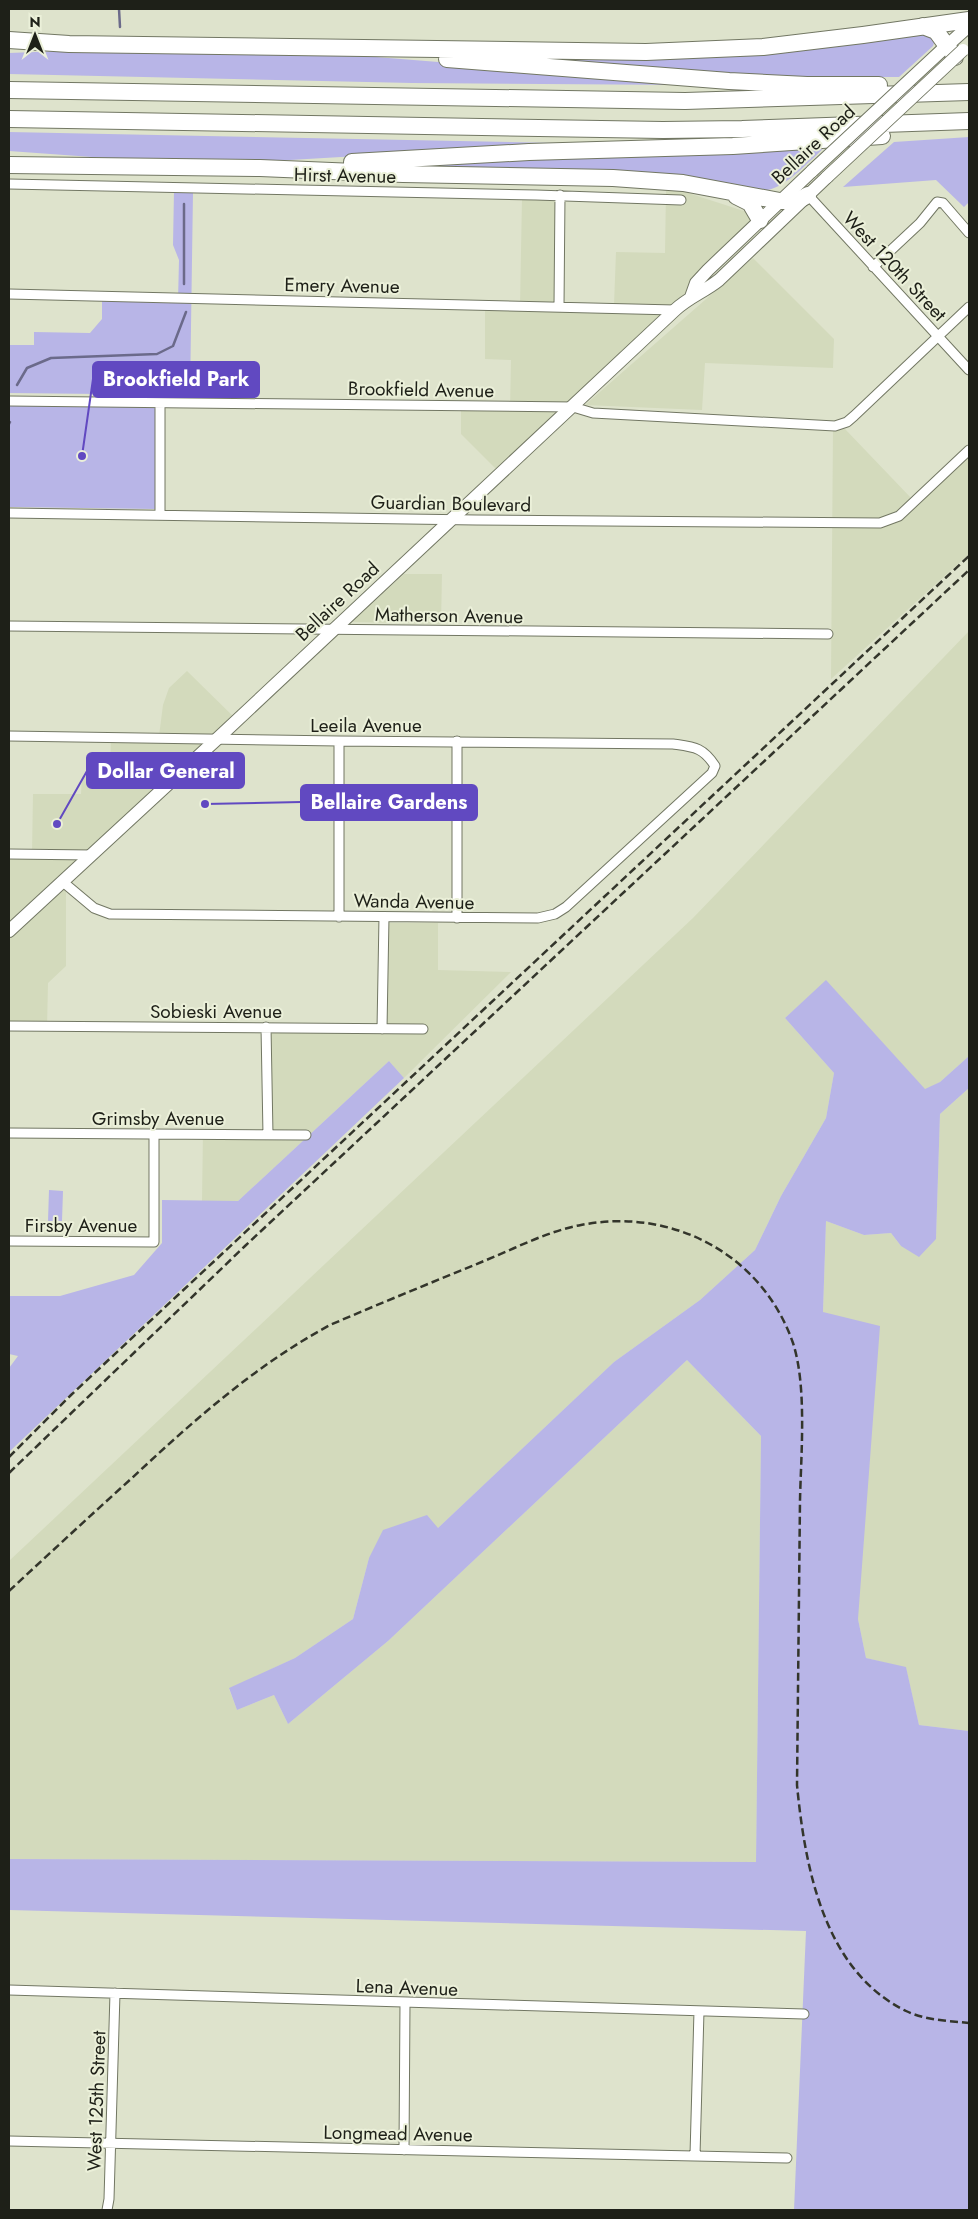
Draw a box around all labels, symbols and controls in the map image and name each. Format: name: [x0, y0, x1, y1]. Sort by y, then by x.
north arrow: [10, 10, 60, 60]
text: N: [29, 12, 41, 32]
street label: Bellaire Road: [765, 98, 861, 190]
street label: Hirst Avenue: [294, 161, 397, 190]
street label: West 120th Street: [837, 205, 953, 328]
street label: Emery Avenue: [284, 271, 400, 300]
callout: Brookfield Park: [93, 362, 259, 397]
text: Brookfield Park: [103, 365, 250, 394]
street label: Brookfield Avenue: [348, 375, 495, 404]
street label: Guardian Boulevard: [370, 489, 532, 518]
street label: Bellaire Road: [289, 555, 385, 647]
street label: Matherson Avenue: [375, 601, 524, 630]
street label: Leeila Avenue: [310, 712, 422, 739]
callout: Dollar General: [87, 753, 244, 788]
text: Dollar General: [97, 757, 235, 786]
callout: Bellaire Gardens: [301, 785, 477, 820]
text: Bellaire Gardens: [311, 788, 467, 817]
street label: Wanda Avenue: [353, 887, 475, 916]
street label: Sobieski Avenue: [150, 998, 282, 1025]
street label: Grimsby Avenue: [92, 1105, 224, 1132]
street label: Firsby Avenue: [25, 1212, 137, 1239]
street label: Lena Avenue: [355, 1972, 459, 2003]
street label: West 125th Street: [81, 2030, 112, 2172]
street label: Longmead Avenue: [323, 2119, 473, 2148]

